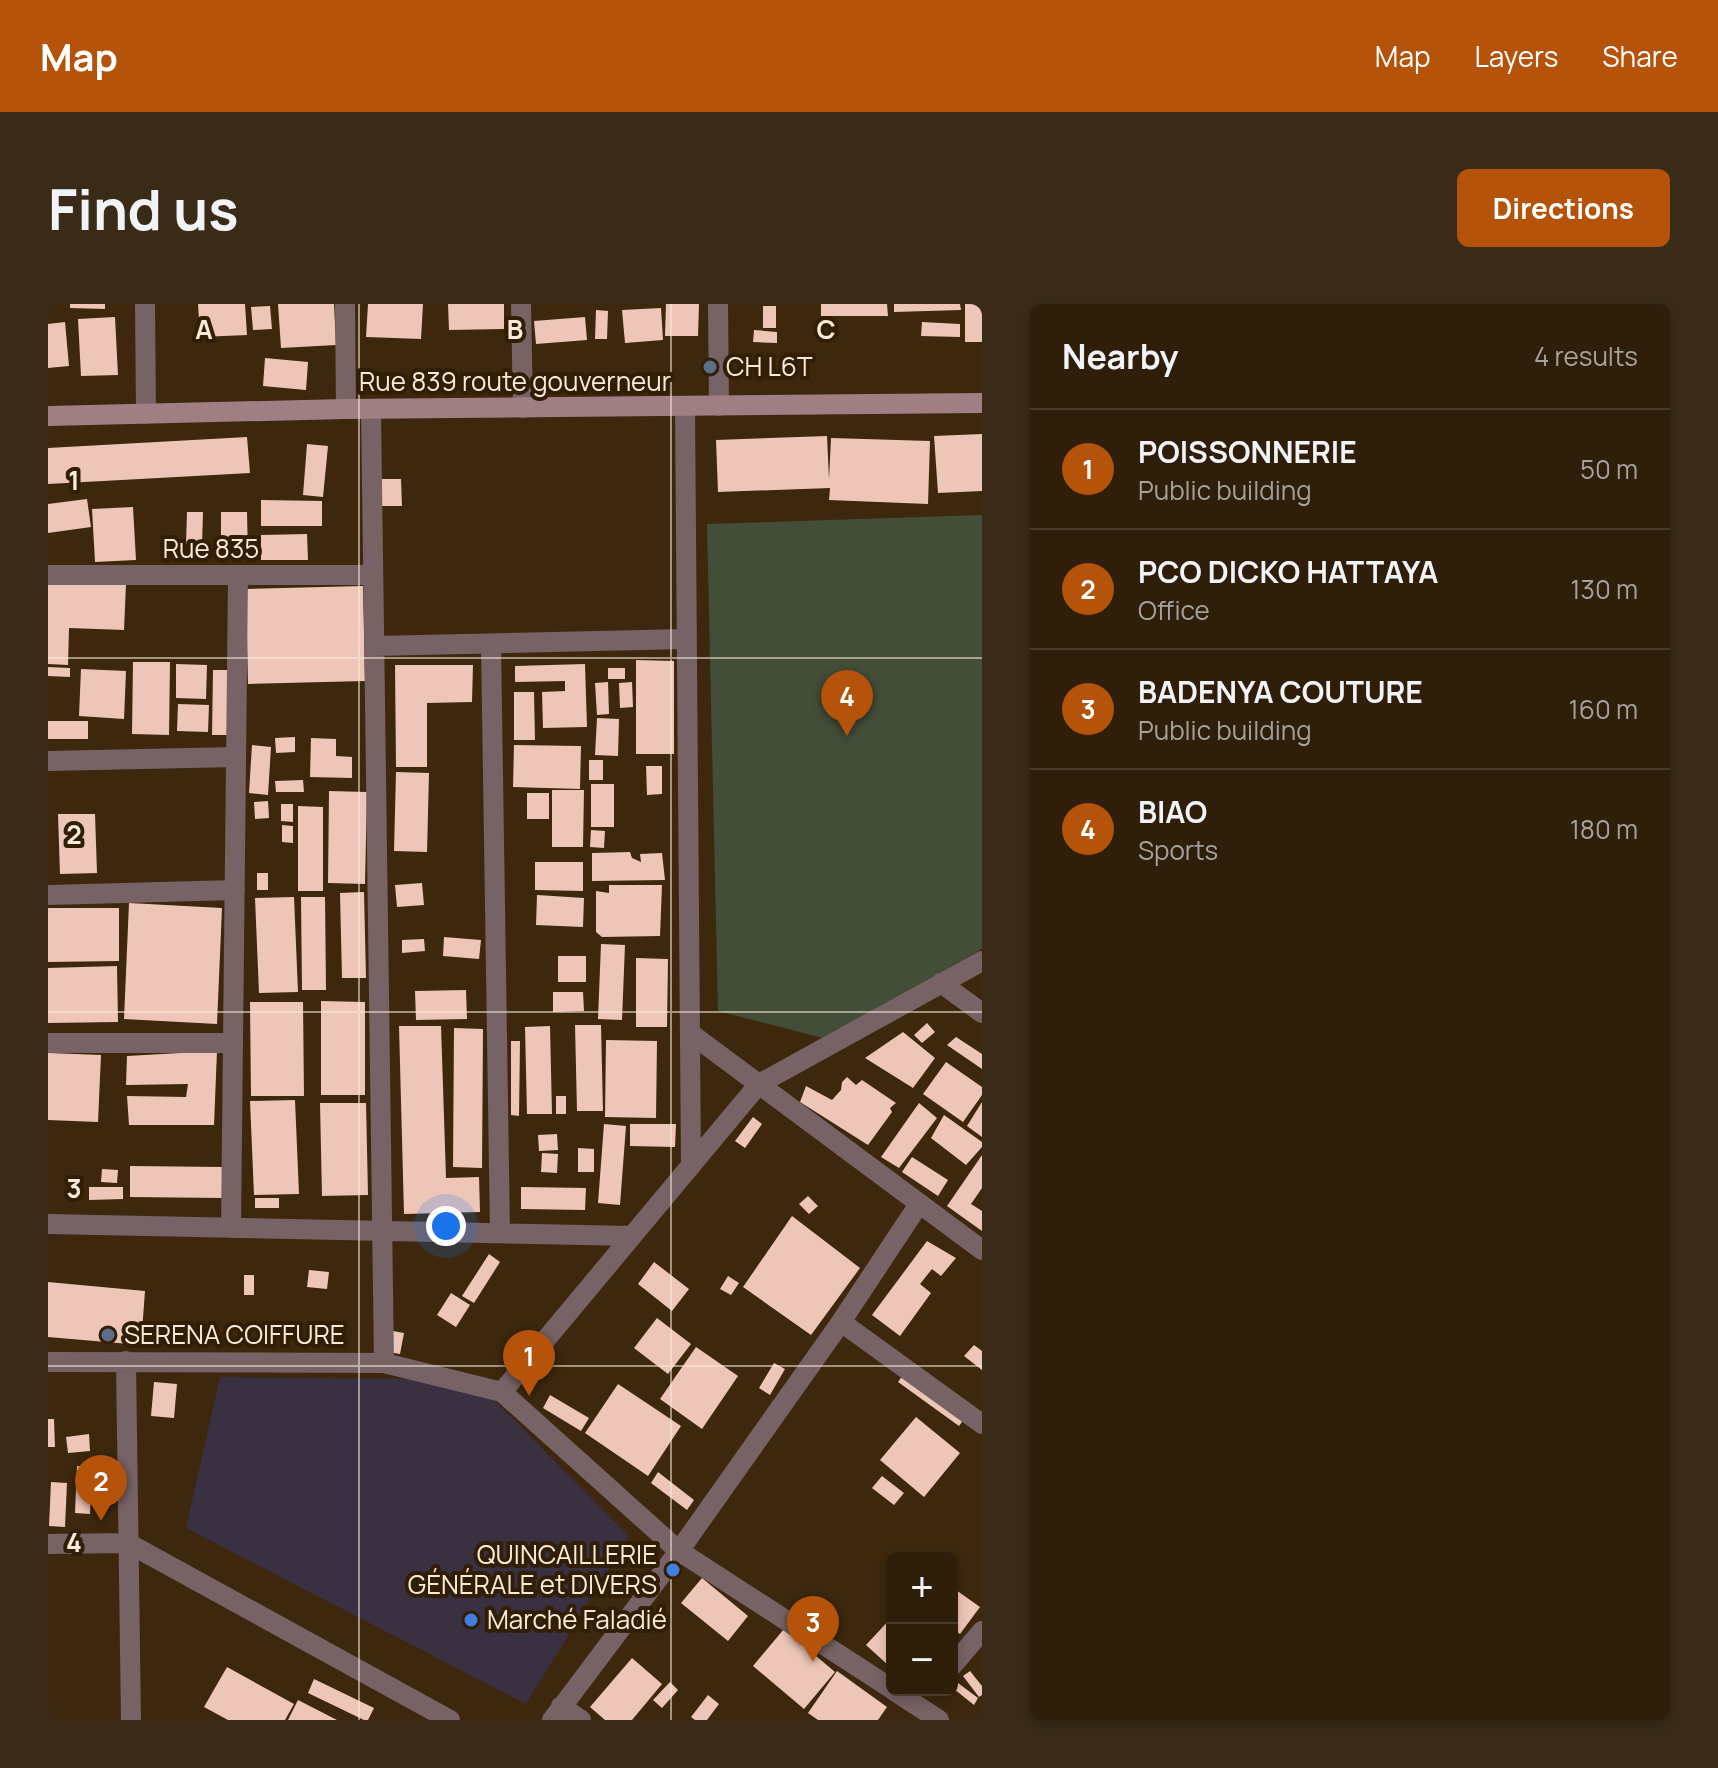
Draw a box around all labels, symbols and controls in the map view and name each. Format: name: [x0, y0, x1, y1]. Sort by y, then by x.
text: Map: [40, 30, 118, 82]
text: Map: [1375, 37, 1431, 75]
text: Layers: [1475, 37, 1558, 75]
text: Share: [1602, 37, 1678, 75]
button: Directions: [1457, 169, 1670, 247]
text: Find us: [48, 170, 239, 247]
text: A: [195, 311, 213, 347]
text: B: [507, 311, 523, 347]
text: C: [816, 311, 836, 347]
text: Nearby: [1062, 333, 1178, 379]
text: 4 results: [1534, 338, 1638, 374]
place label: CH L6T: [726, 348, 813, 384]
marker: CH L6T: [701, 358, 719, 376]
street label: Rue 839 route gouverneur: [359, 363, 671, 399]
text: POISSONNERIE: [1138, 431, 1357, 472]
text: 1: [1082, 451, 1094, 487]
text: 50 m: [1580, 451, 1638, 487]
text: 1: [68, 462, 80, 498]
text: Public building: [1138, 472, 1312, 508]
street label: Rue 835: [163, 530, 259, 566]
text: PCO DICKO HATTAYA: [1138, 551, 1438, 592]
text: 2: [1080, 571, 1096, 607]
text: 130 m: [1570, 571, 1638, 607]
text: Office: [1138, 592, 1210, 628]
pin: 4: [821, 670, 873, 736]
text: BADENYA COUTURE: [1138, 671, 1423, 712]
text: 3: [1080, 691, 1096, 727]
text: 160 m: [1569, 691, 1638, 727]
text: Public building: [1138, 712, 1312, 748]
text: BIAO: [1138, 791, 1207, 832]
text: 4: [1080, 811, 1096, 847]
text: 180 m: [1570, 811, 1638, 847]
text: 2: [66, 816, 82, 852]
text: Sports: [1138, 832, 1218, 868]
text: 3: [66, 1170, 82, 1206]
your location: [426, 1206, 466, 1246]
place label: SERENA COIFFURE: [124, 1316, 345, 1352]
marker: SERENA COIFFURE: [99, 1326, 117, 1344]
pin: 1: [503, 1330, 555, 1396]
pin: 2: [75, 1455, 127, 1521]
text: 4: [66, 1524, 82, 1560]
place label: QUINCAILLERIE GÉNÉRALE et DIVERS: [408, 1536, 657, 1602]
map controls: [886, 1552, 958, 1696]
button: +: [886, 1552, 958, 1624]
marker: QUINCAILLERIE GÉNÉRALE et DIVERS: [664, 1561, 682, 1579]
pin: 3: [787, 1596, 839, 1662]
place label: Marché Faladié: [487, 1601, 667, 1637]
marker: Marché Faladié: [462, 1611, 480, 1629]
button: −: [886, 1624, 958, 1696]

